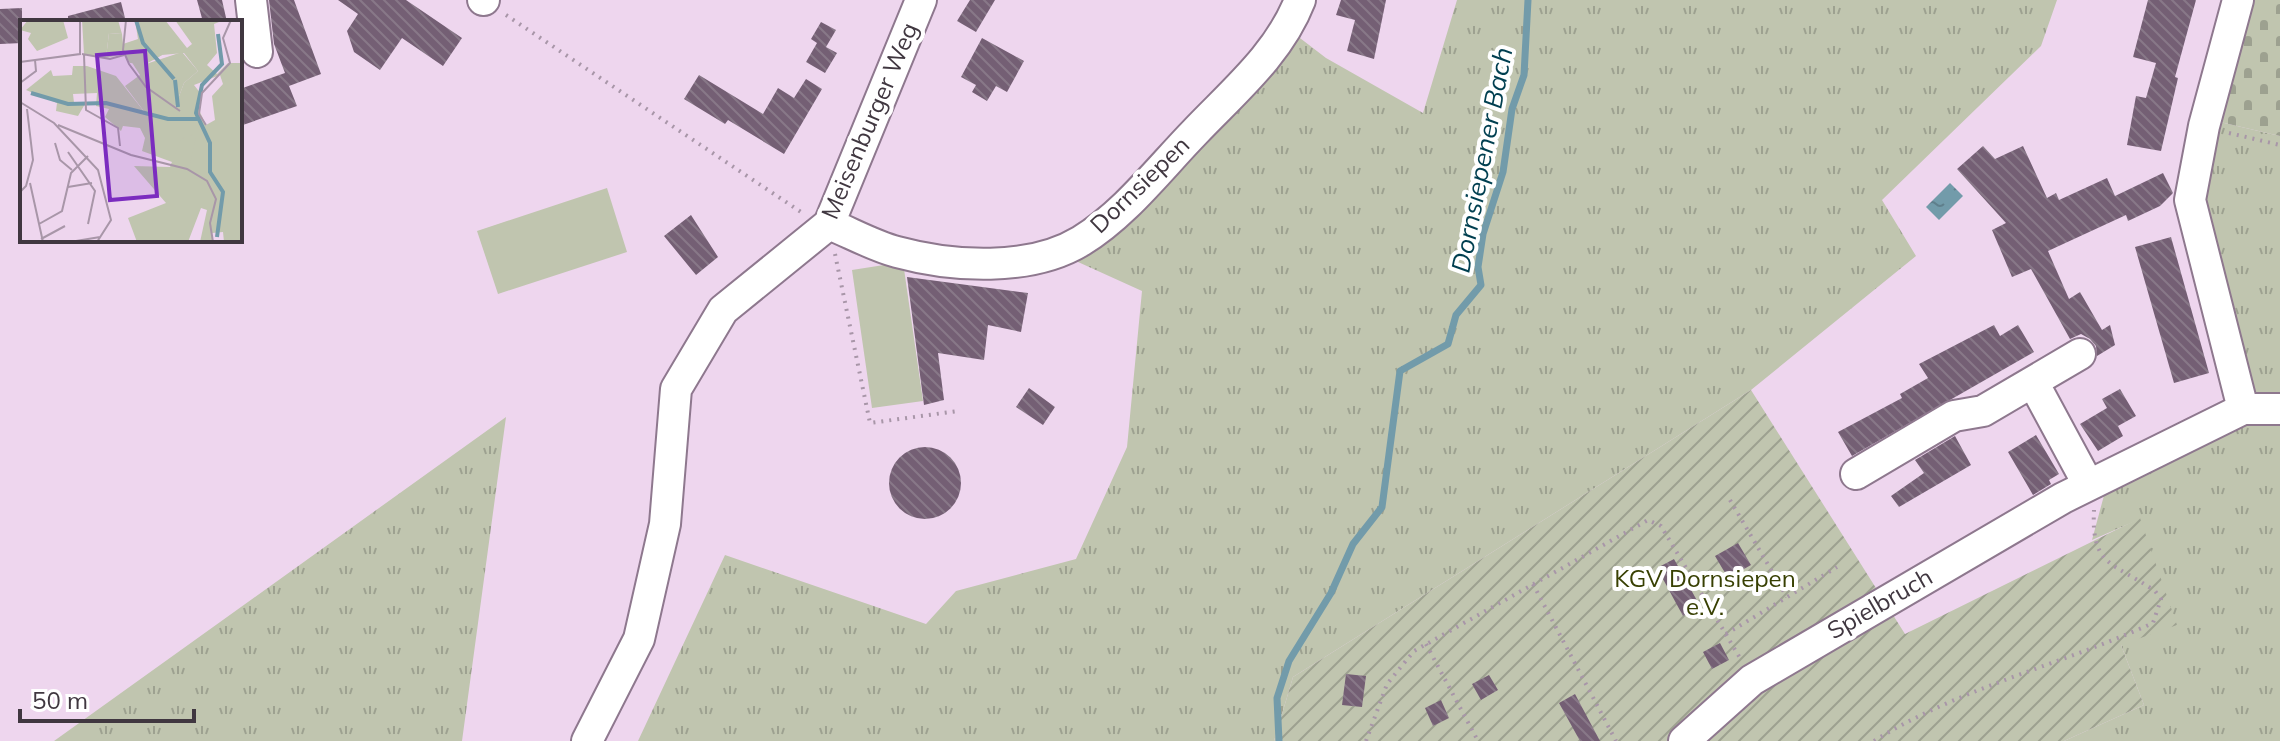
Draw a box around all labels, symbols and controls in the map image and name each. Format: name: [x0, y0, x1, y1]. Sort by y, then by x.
street label: Meisenburger Weg: [814, 18, 924, 223]
inset map: [20, 20, 242, 242]
water label: Dornsiepener Bach: [1443, 44, 1520, 275]
street label: Dornsiepen: [1083, 130, 1195, 239]
street label: Spielbruch: [1821, 561, 1938, 645]
park label: KGV Dornsiepen e.V.: [1614, 563, 1796, 621]
scale bar: [20, 673, 194, 723]
text: 50 m: [32, 685, 88, 715]

